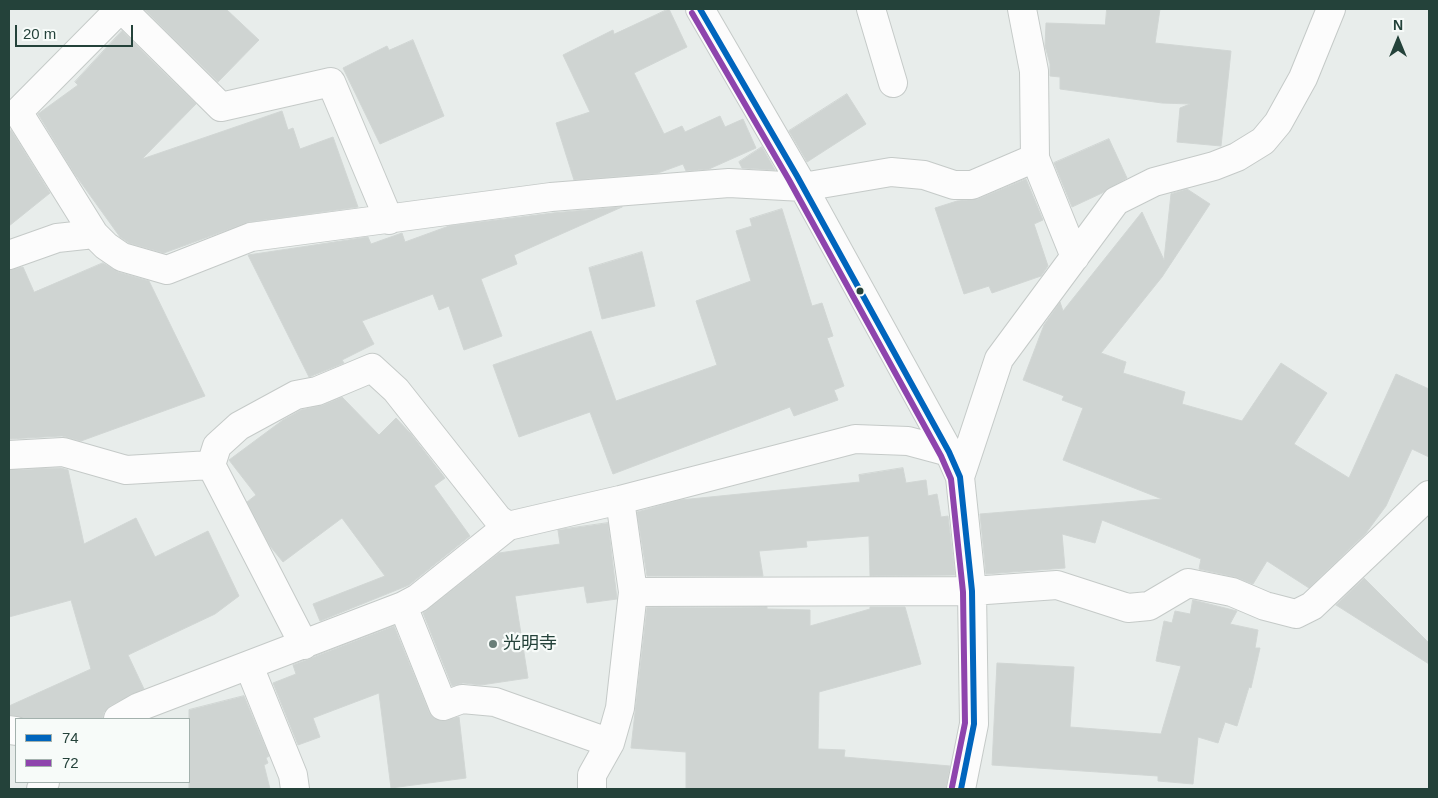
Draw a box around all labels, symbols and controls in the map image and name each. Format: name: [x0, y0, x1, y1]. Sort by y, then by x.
scale bar: [18, 15, 135, 47]
north arrow: [1373, 15, 1423, 65]
text: N: [1393, 17, 1403, 33]
text: 20 m: [23, 25, 56, 42]
unlabelled marker: [855, 286, 865, 296]
place label: 光明寺: [503, 633, 557, 655]
marker: 光明寺: [487, 638, 499, 650]
legend: [15, 718, 190, 783]
text: 74: [62, 729, 79, 746]
text: 72: [62, 754, 79, 771]

